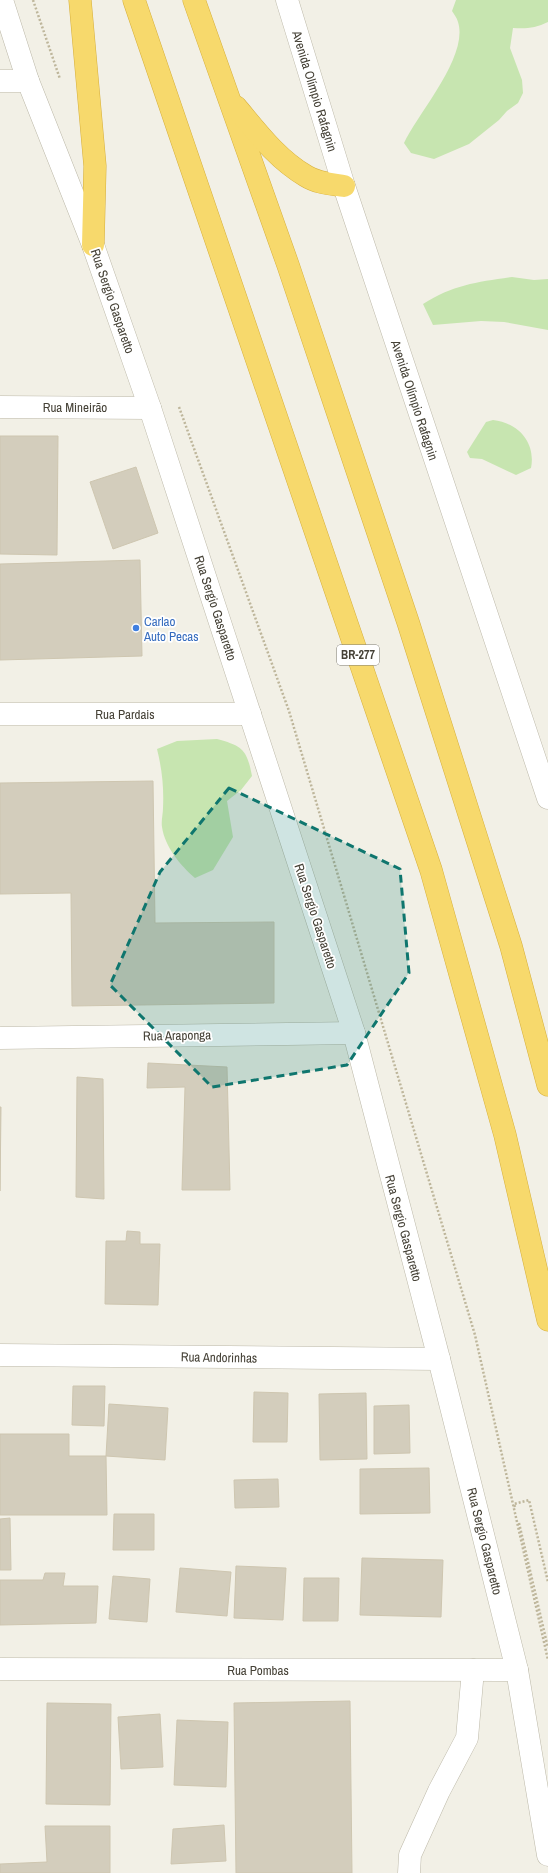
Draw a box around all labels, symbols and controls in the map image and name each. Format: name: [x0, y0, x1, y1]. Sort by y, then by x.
street label: Avenida Olímpio Rafagnin: [288, 28, 341, 154]
street label: Rua Sergio Gasparetto: [87, 247, 138, 356]
street label: Avenida Olímpio Rafagnin: [387, 337, 442, 463]
street label: Rua Mineirão: [43, 399, 107, 416]
street label: Rua Sergio Gasparetto: [191, 553, 241, 663]
place label: Carlao Auto Pecas: [143, 613, 199, 645]
marker: Carlao Auto Pecas: [131, 623, 141, 633]
road number: BR-277: [337, 645, 379, 665]
street label: Rua Pardais: [95, 706, 155, 723]
street label: Rua Sergio Gasparetto: [291, 861, 341, 971]
street label: Rua Araponga: [143, 1026, 211, 1045]
street label: Rua Sergio Gasparetto: [381, 1173, 426, 1283]
street label: Rua Andorinhas: [181, 1348, 257, 1367]
street label: Rua Sergio Gasparetto: [463, 1486, 506, 1596]
street label: Rua Pombas: [227, 1662, 289, 1679]

